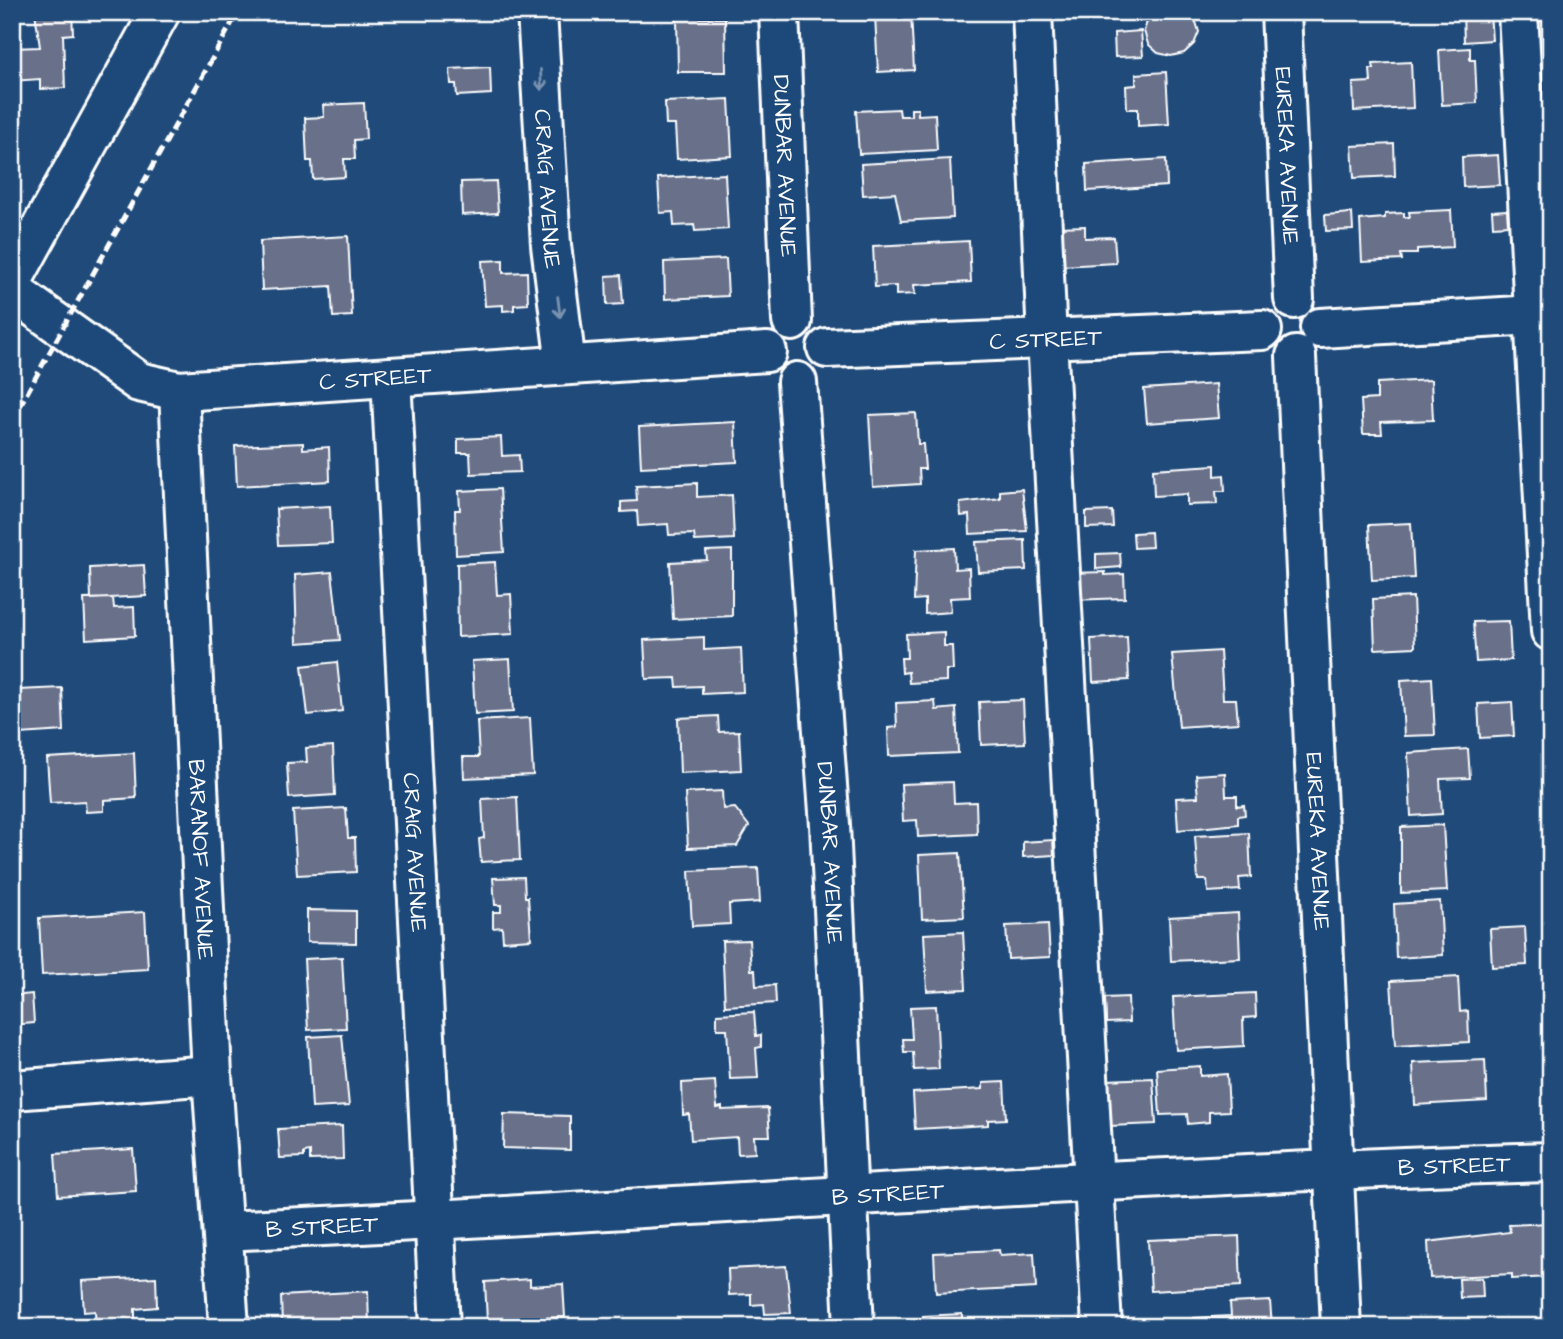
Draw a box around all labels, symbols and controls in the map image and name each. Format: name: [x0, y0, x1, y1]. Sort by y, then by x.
street label: EUREKA AVENUE: [1267, 66, 1307, 246]
one-way arrow: [534, 69, 547, 92]
street label: DUNBAR AVENUE: [765, 74, 804, 258]
street label: CRAIG AVENUE: [526, 108, 569, 271]
one-way arrow: [552, 295, 565, 318]
street label: C STREET: [989, 322, 1103, 358]
street label: C STREET: [318, 359, 433, 399]
street label: EUREKA AVENUE: [1297, 752, 1338, 932]
street label: BARANOF AVENUE: [180, 758, 221, 961]
street label: DUNBAR AVENUE: [808, 760, 851, 945]
street label: CRAIG AVENUE: [394, 772, 435, 933]
street label: B STREET: [1397, 1148, 1512, 1184]
street label: B STREET: [831, 1175, 946, 1214]
street label: B STREET: [265, 1208, 380, 1246]

